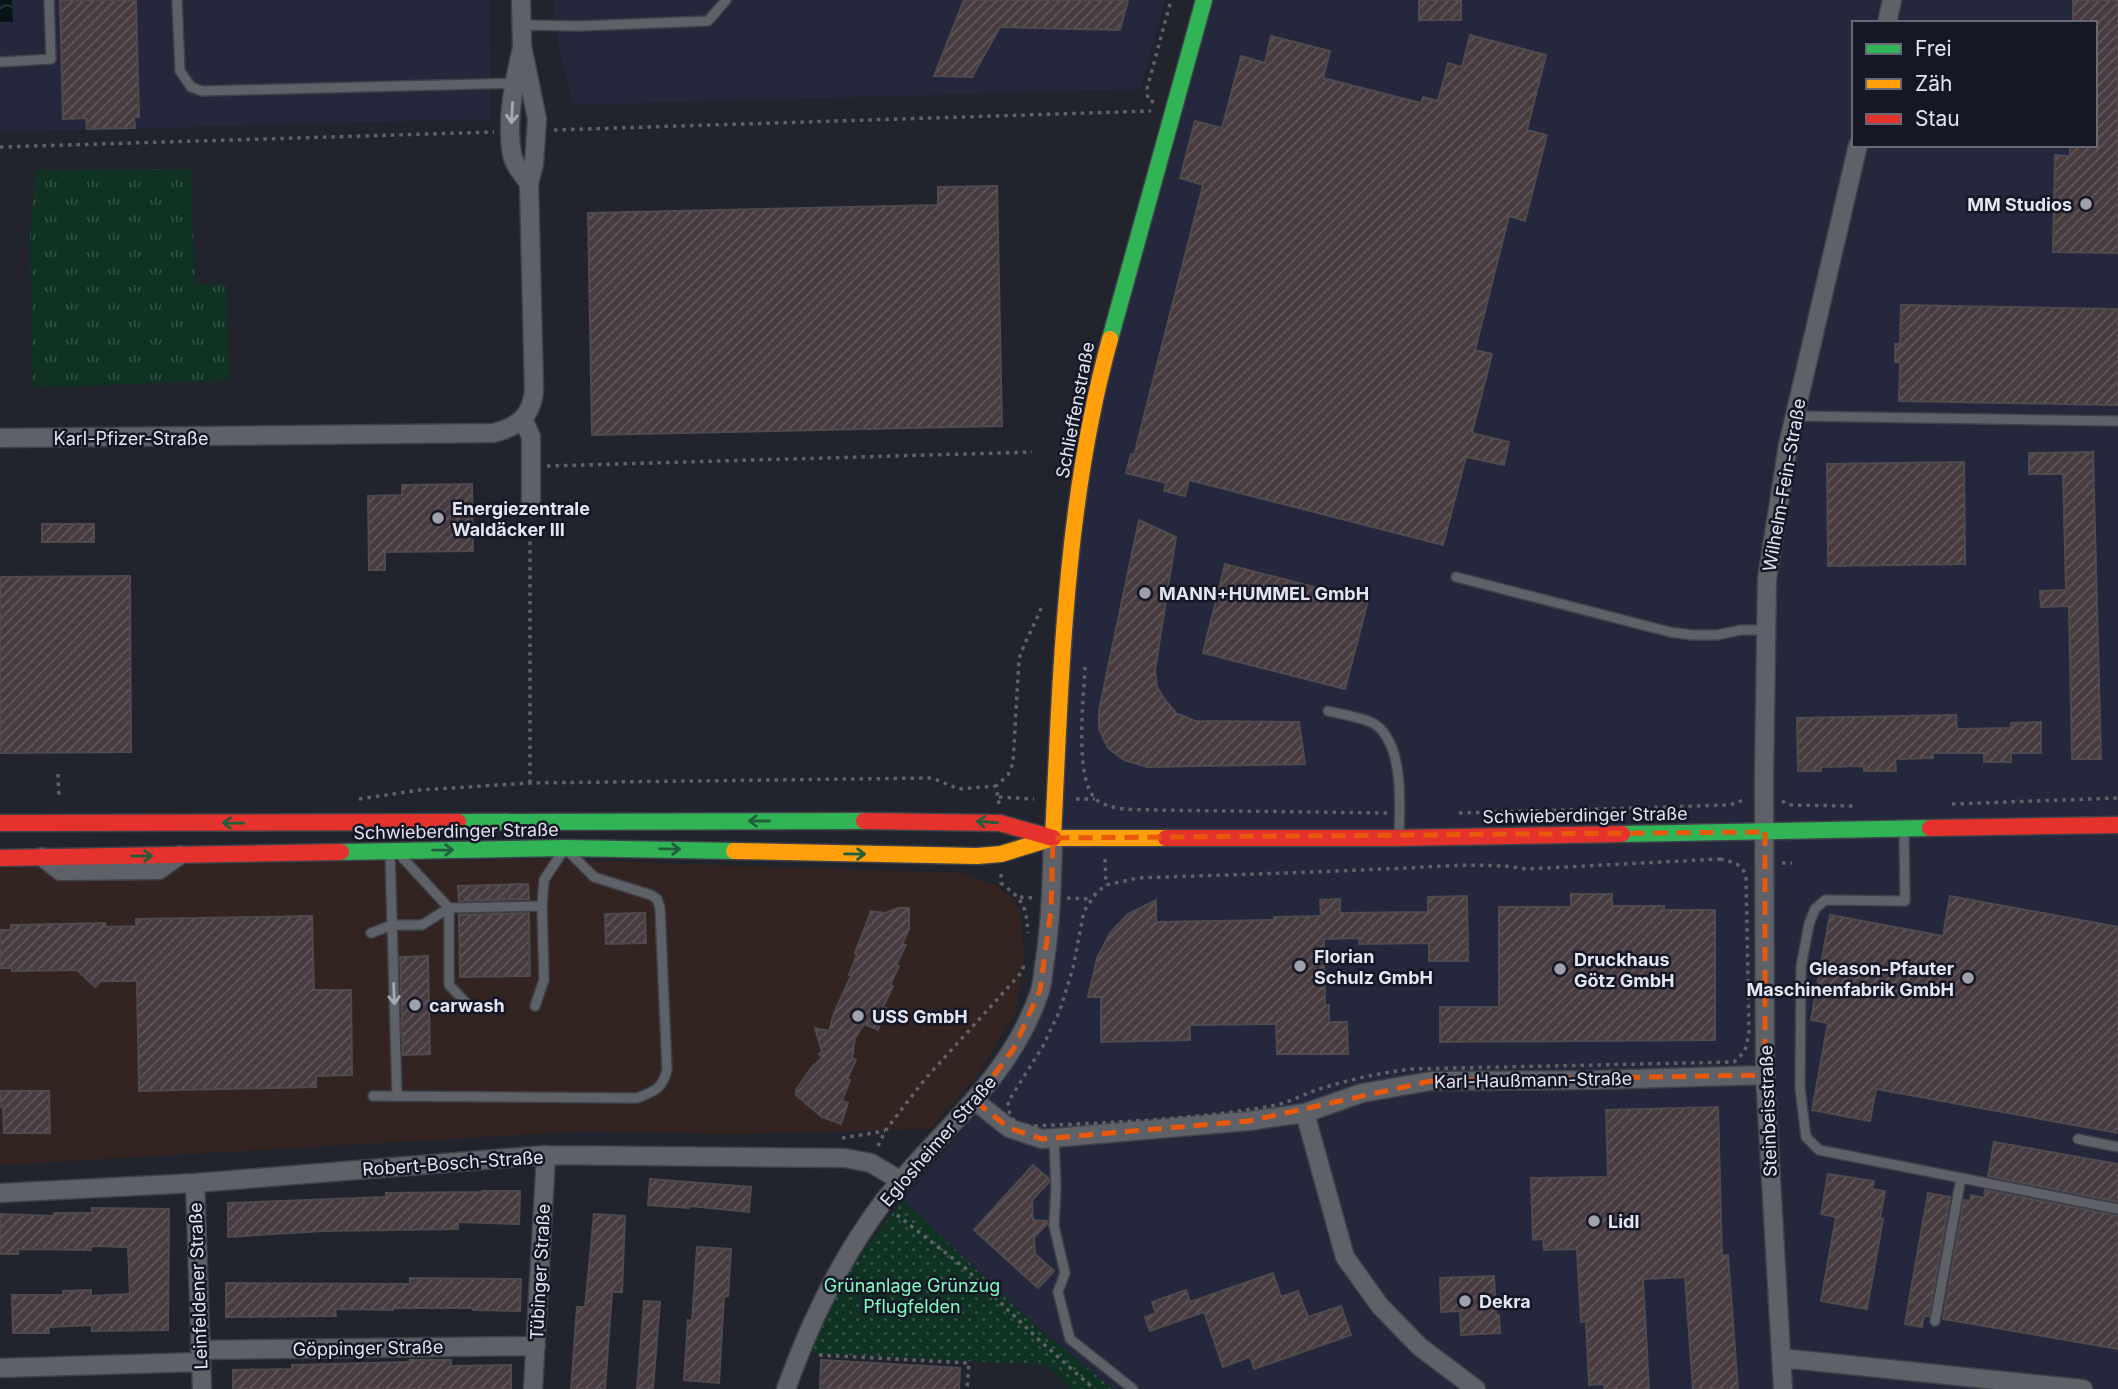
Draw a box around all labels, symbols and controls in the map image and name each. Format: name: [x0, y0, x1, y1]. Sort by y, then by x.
legend: [1852, 21, 2097, 147]
text: Frei: [1915, 36, 1952, 61]
text: Zäh: [1915, 71, 1952, 96]
one-way arrow: [505, 101, 518, 124]
text: Stau: [1915, 106, 1960, 131]
place label: MM Studios: [1967, 194, 2072, 215]
marker: MM Studios: [2078, 196, 2094, 212]
street label: Schlieffenstraße: [1051, 340, 1099, 480]
street label: Wilhelm-Fein-Straße: [1758, 397, 1810, 573]
street label: Karl-Pfizer-Straße: [54, 428, 208, 449]
place label: Energiezentrale Waldäcker III: [452, 498, 590, 540]
marker: Energiezentrale Waldäcker III: [430, 510, 446, 526]
place label: MANN+HUMMEL GmbH: [1159, 583, 1369, 604]
marker: MANN+HUMMEL GmbH: [1137, 585, 1153, 601]
street label: Schwieberdinger Straße: [1482, 803, 1688, 827]
one-way arrow: [748, 814, 771, 828]
one-way arrow: [976, 815, 999, 828]
one-way arrow: [222, 816, 245, 830]
street label: Schwieberdinger Straße: [353, 819, 559, 843]
one-way arrow: [658, 842, 681, 856]
one-way arrow: [431, 843, 454, 857]
one-way arrow: [843, 847, 866, 860]
one-way arrow: [130, 849, 153, 863]
place label: Florian Schulz GmbH: [1314, 946, 1433, 988]
place label: Druckhaus Götz GmbH: [1574, 949, 1674, 991]
marker: Florian Schulz GmbH: [1292, 958, 1308, 974]
place label: Gleason-Pfauter Maschinenfabrik GmbH: [1747, 958, 1954, 1000]
marker: Druckhaus Götz GmbH: [1552, 961, 1568, 977]
marker: Gleason-Pfauter Maschinenfabrik GmbH: [1960, 970, 1976, 986]
one-way arrow: [388, 982, 401, 1005]
place label: carwash: [429, 995, 505, 1016]
marker: carwash: [407, 997, 423, 1013]
place label: USS GmbH: [872, 1006, 968, 1027]
marker: USS GmbH: [850, 1008, 866, 1024]
street label: Steinbeisstraße: [1755, 1045, 1781, 1177]
street label: Karl-Haußmann-Straße: [1434, 1068, 1632, 1092]
street label: Eglosheimer Straße: [876, 1071, 1000, 1211]
street label: Robert-Bosch-Straße: [362, 1146, 544, 1180]
street label: Leinfeldener Straße: [185, 1202, 211, 1370]
street label: Tübinger Straße: [526, 1203, 554, 1341]
place label: Lidl: [1608, 1211, 1639, 1232]
marker: Lidl: [1586, 1213, 1602, 1229]
park label: Grünanlage Grünzug Pflugfelden: [824, 1275, 1000, 1317]
place label: Dekra: [1479, 1291, 1531, 1312]
marker: Dekra: [1457, 1293, 1473, 1309]
street label: Göppinger Straße: [293, 1336, 443, 1360]

